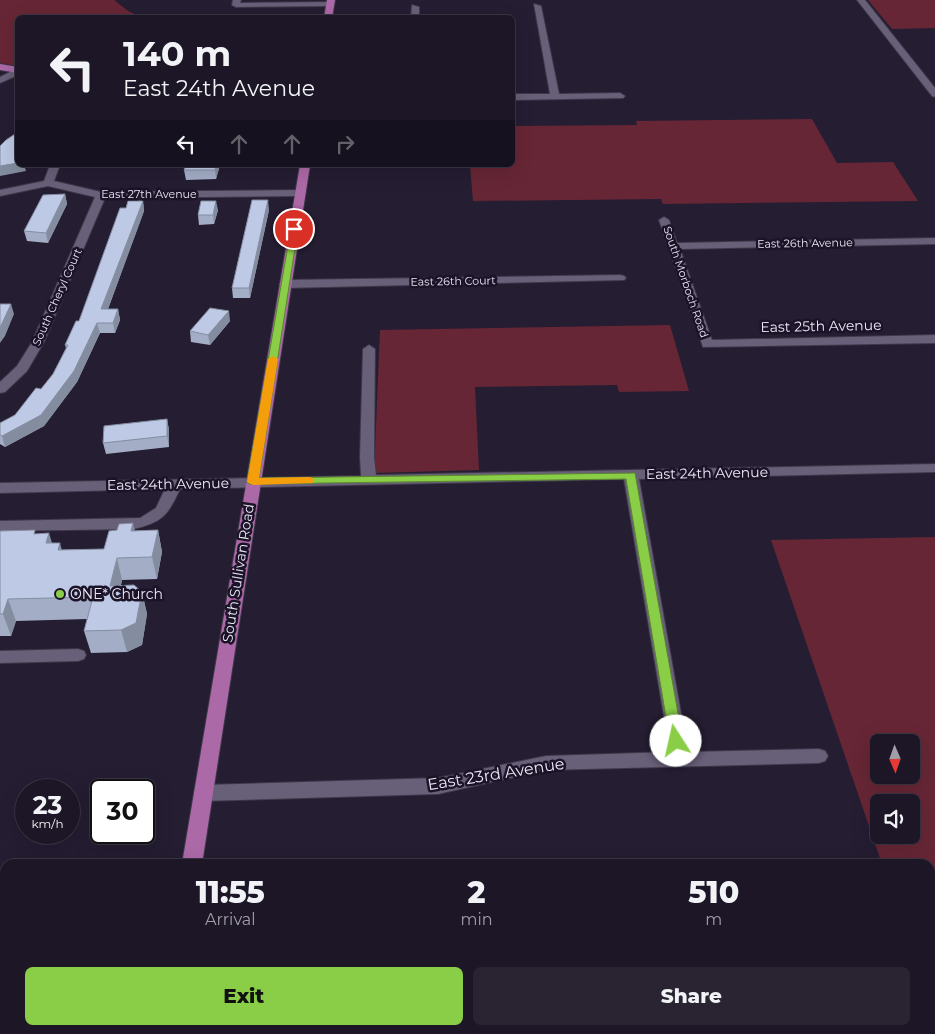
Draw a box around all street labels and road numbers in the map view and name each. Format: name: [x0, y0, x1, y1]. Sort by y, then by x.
street label: East 27th Avenue: [101, 187, 197, 201]
street label: South Morboch Road: [660, 224, 712, 340]
street label: East 26th Avenue: [757, 235, 853, 251]
street label: South Cheryl Court: [29, 246, 85, 348]
street label: East 26th Court: [410, 273, 496, 289]
street label: East 25th Avenue: [760, 316, 882, 336]
street label: East 24th Avenue: [646, 463, 768, 483]
street label: East 24th Avenue: [107, 474, 229, 494]
street label: South Sullivan Road: [218, 502, 258, 644]
street label: East 23rd Avenue: [426, 754, 566, 794]

